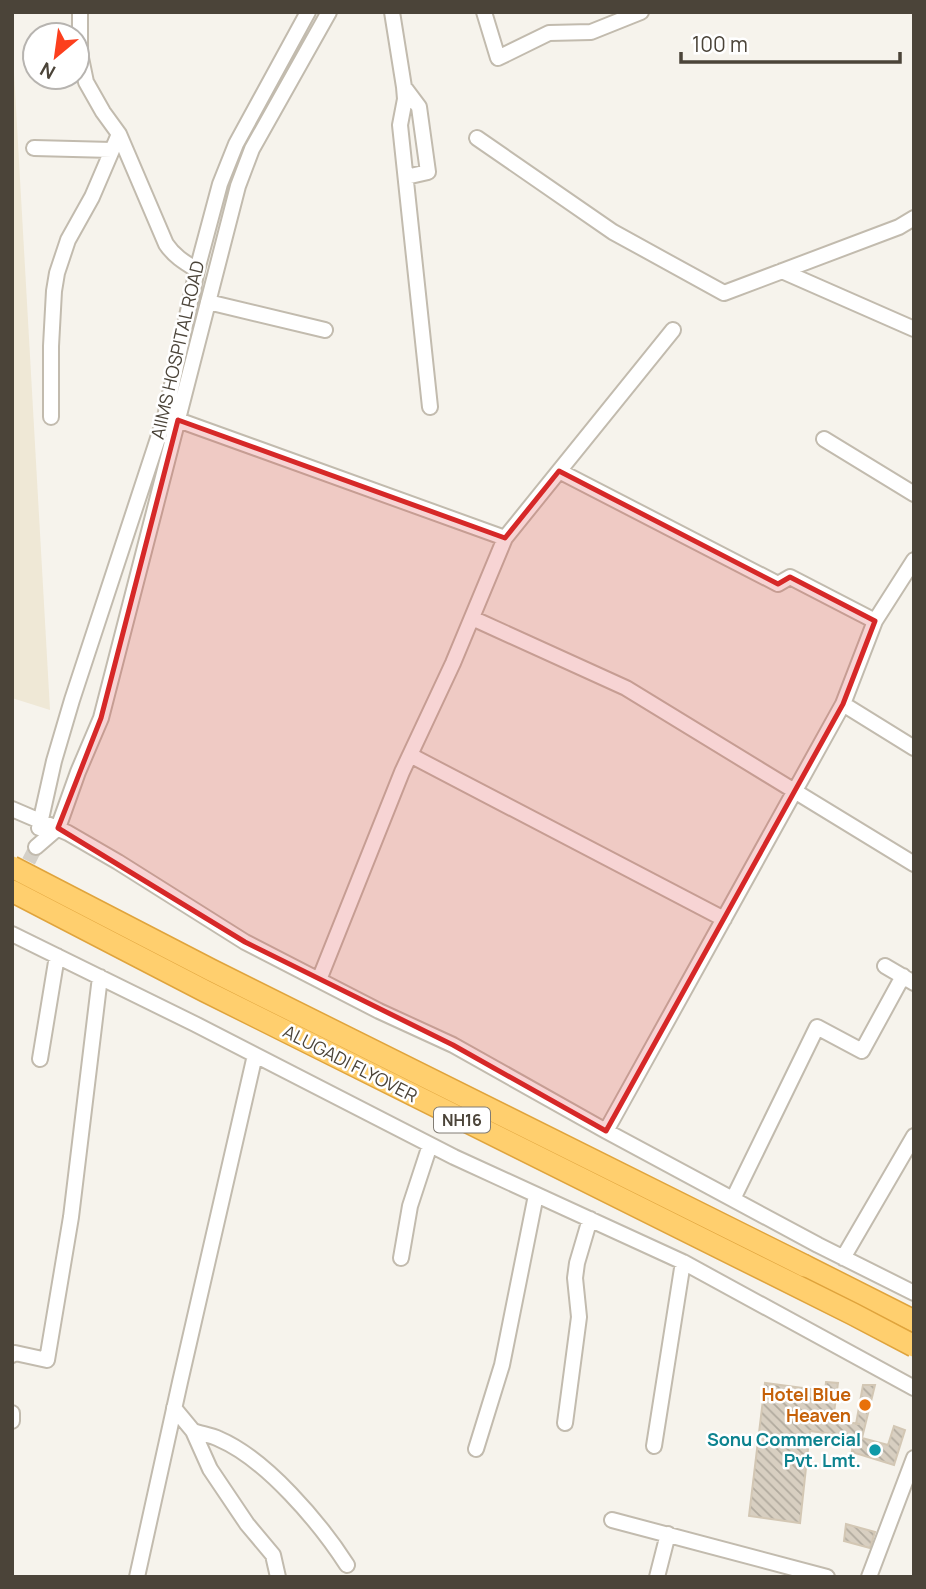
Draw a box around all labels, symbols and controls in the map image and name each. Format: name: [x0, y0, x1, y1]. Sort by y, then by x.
north arrow: [21, 21, 91, 91]
scale bar: [681, 21, 900, 65]
text: 100 m: [692, 30, 748, 58]
text: N: [35, 56, 60, 86]
street label: AIIMS HOSPITAL ROAD: [145, 258, 209, 441]
street label: ALUGADI FLYOVER: [279, 1019, 422, 1107]
road number: NH16: [434, 1108, 490, 1132]
place label: Hotel Blue Heaven: [762, 1382, 851, 1427]
marker: Hotel Blue Heaven: [857, 1397, 873, 1413]
place label: Sonu Commercial Pvt. Lmt.: [707, 1427, 861, 1472]
marker: Sonu Commercial Pvt. Lmt.: [867, 1442, 883, 1458]

